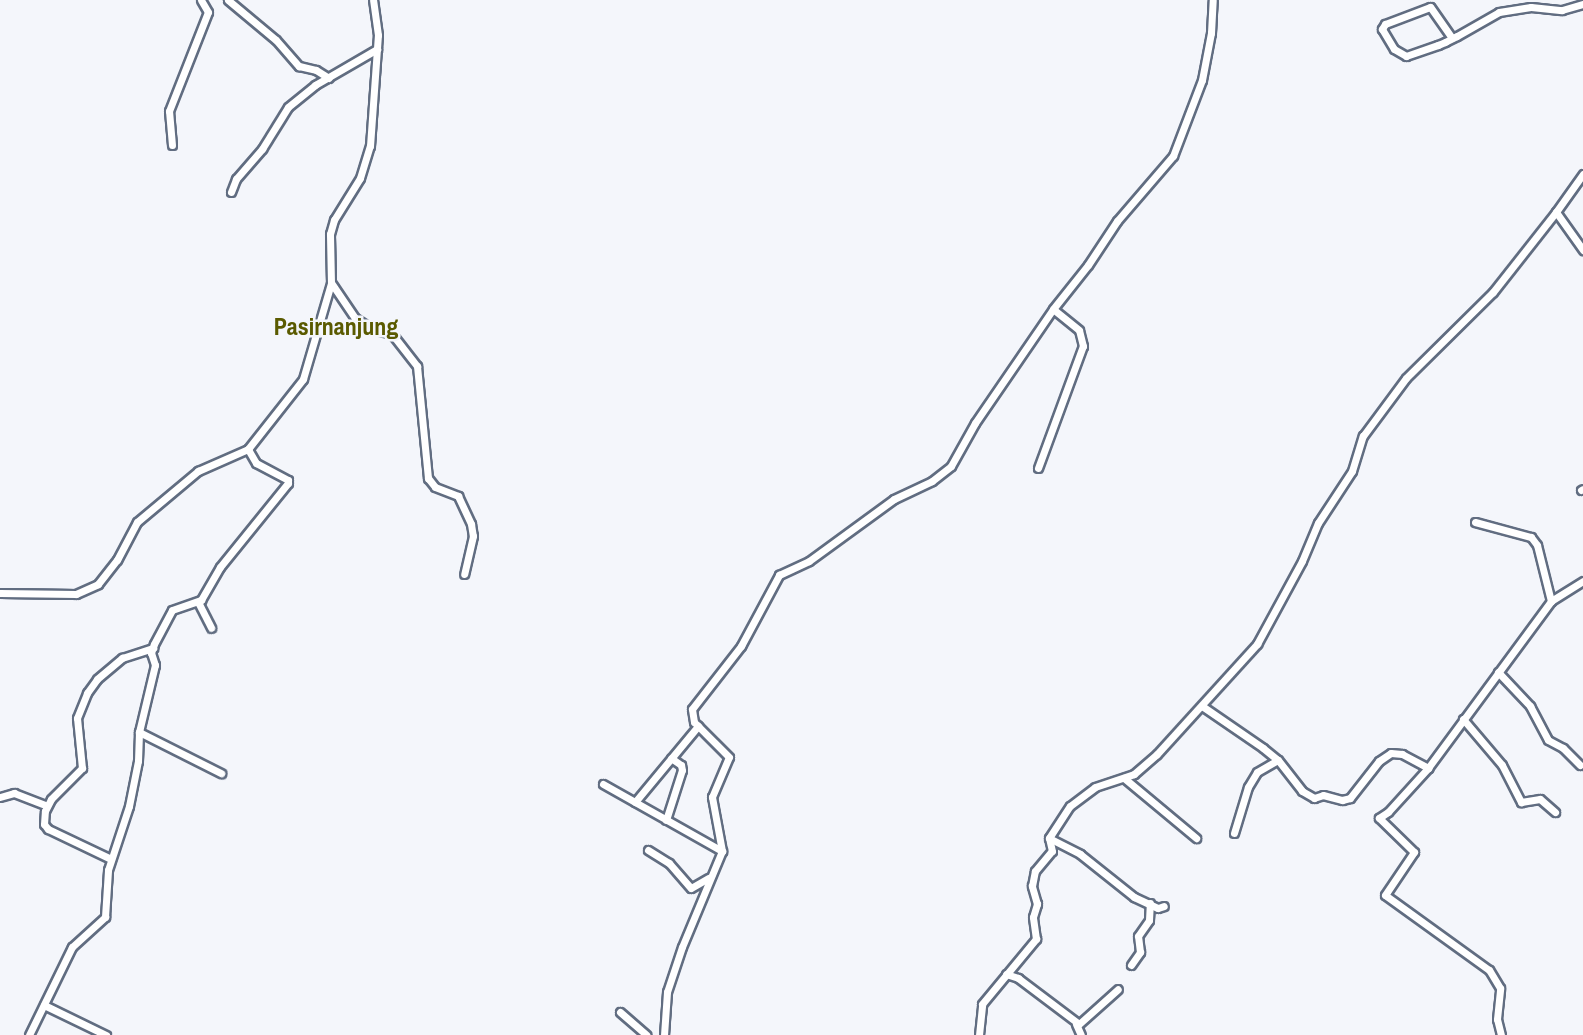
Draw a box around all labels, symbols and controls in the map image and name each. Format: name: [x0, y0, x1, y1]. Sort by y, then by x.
district label: Pasirnanjung: [274, 313, 398, 341]

